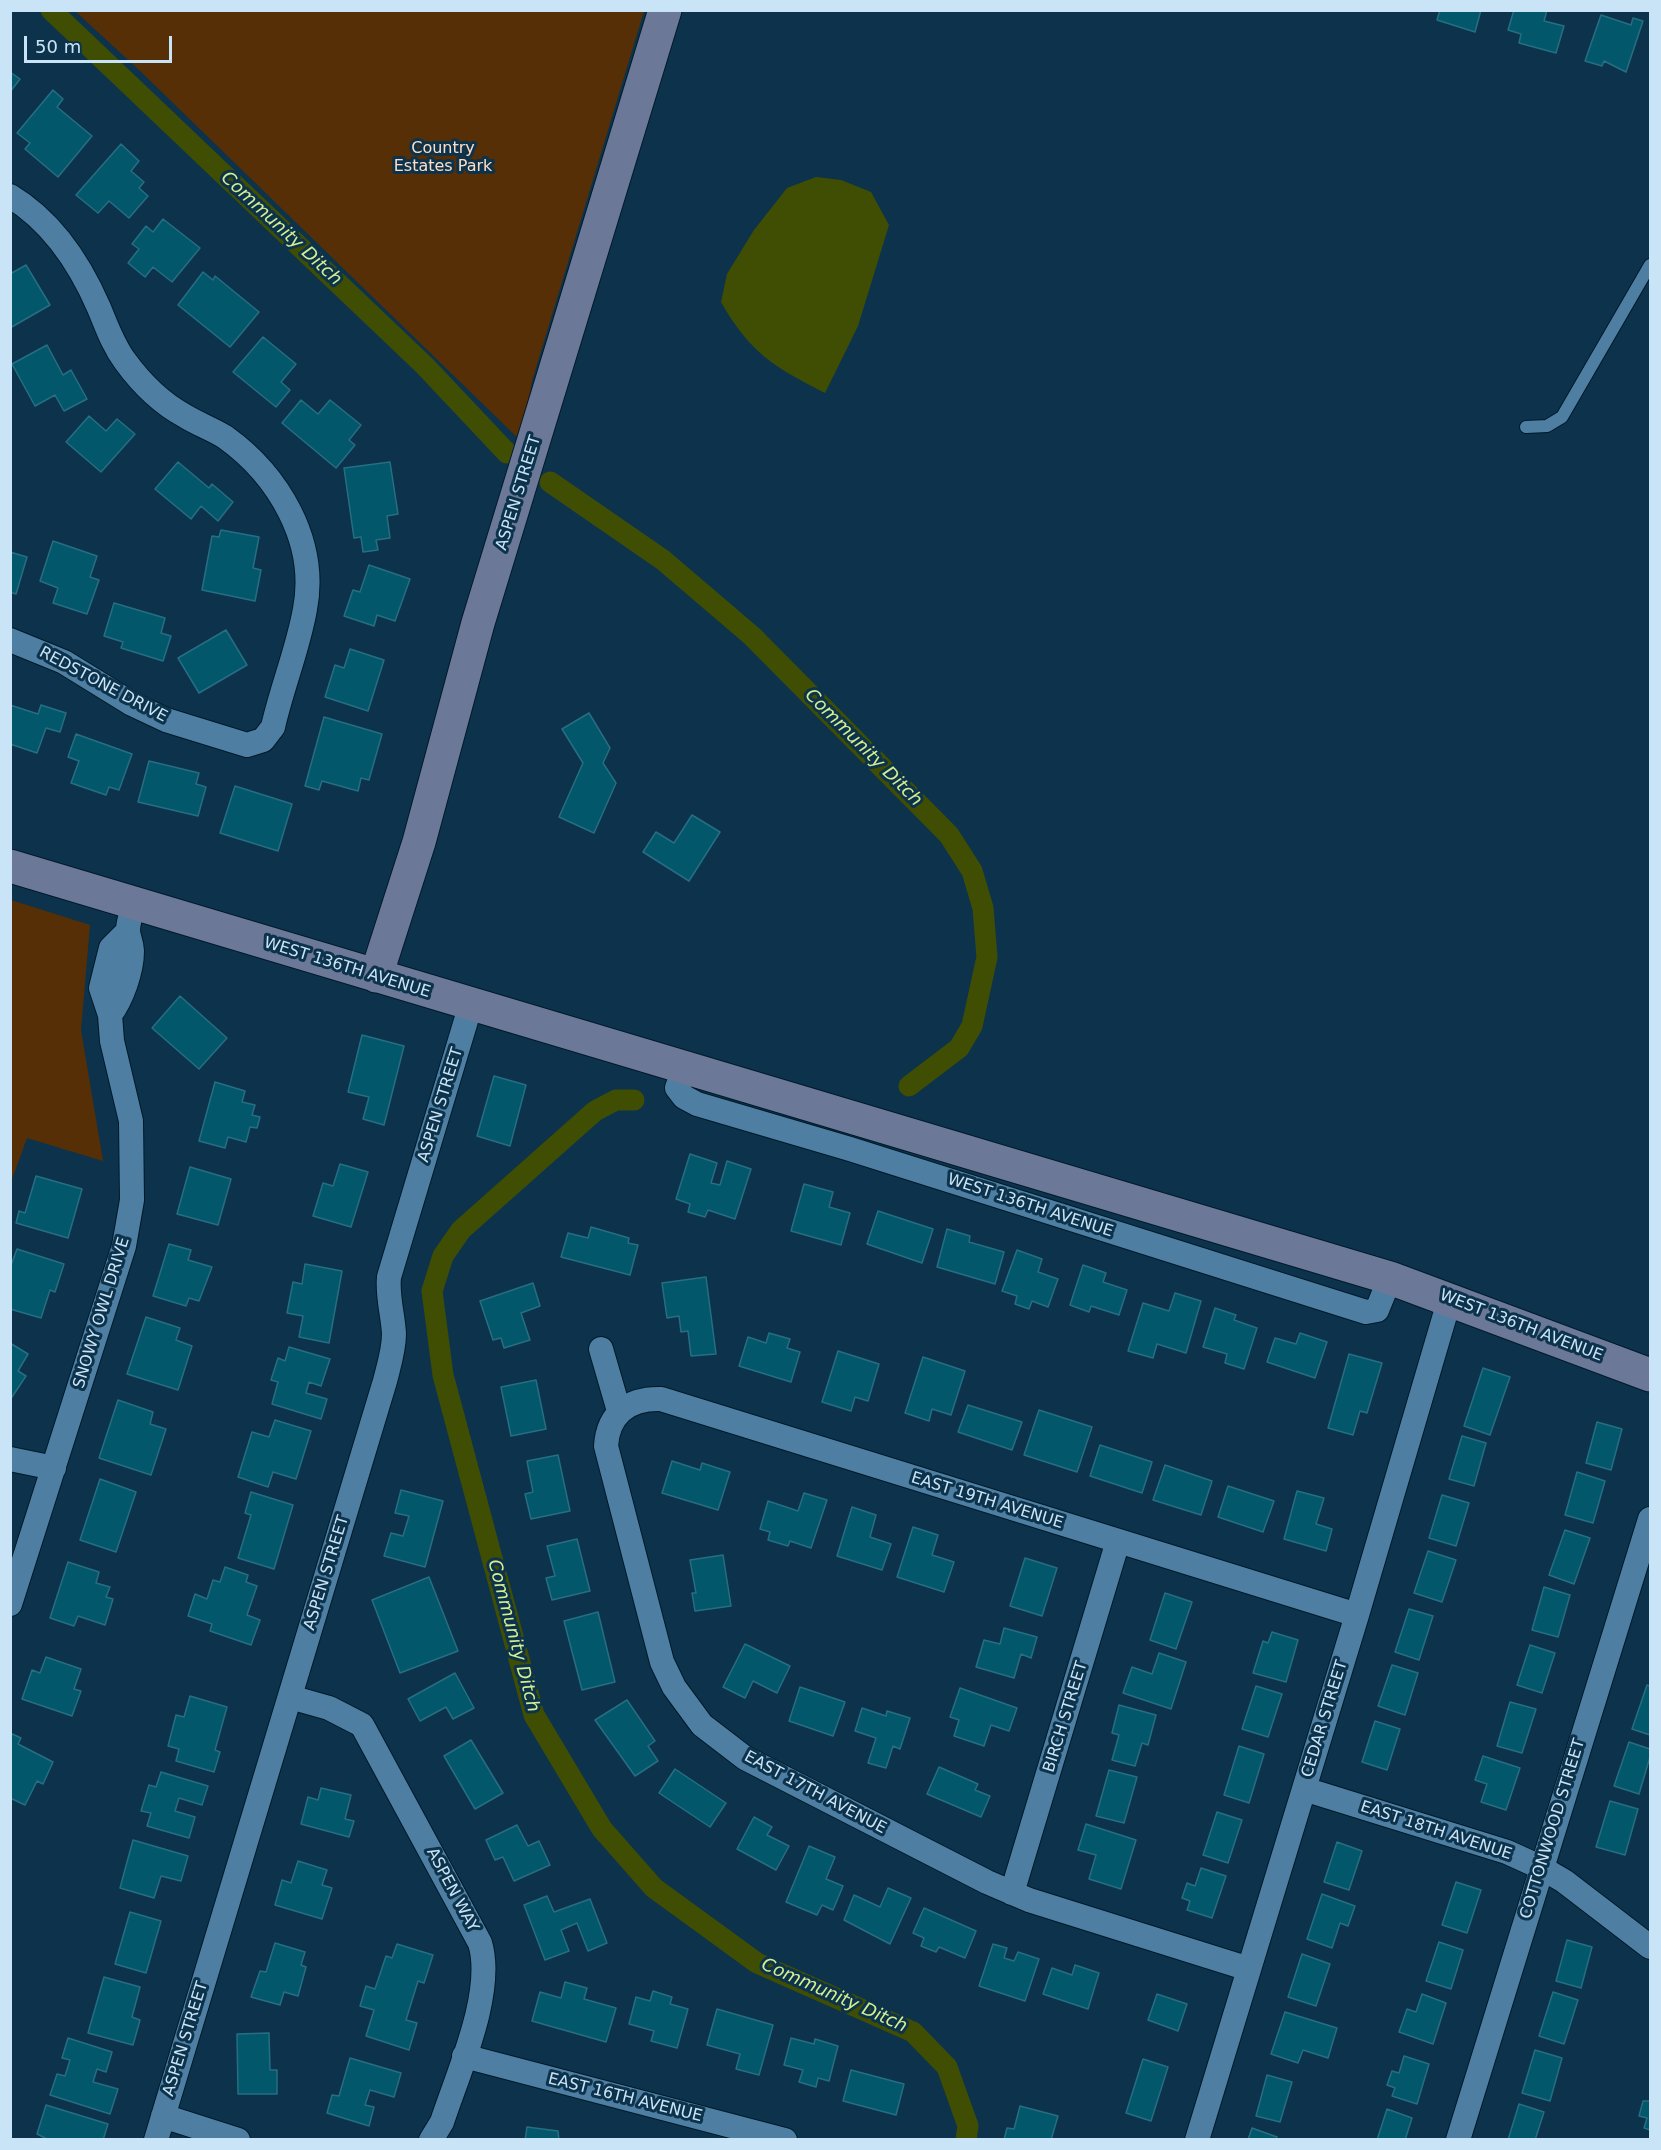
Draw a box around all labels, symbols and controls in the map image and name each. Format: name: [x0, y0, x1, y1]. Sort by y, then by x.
scale bar: [27, 24, 176, 62]
text: 50 m: [35, 36, 81, 57]
park label: Country Estates Park: [394, 139, 492, 177]
water label: Community Ditch: [216, 168, 346, 290]
street label: ASPEN STREET: [492, 433, 546, 553]
street label: REDSTONE DRIVE: [36, 643, 170, 727]
water label: Community Ditch: [800, 685, 926, 811]
street label: WEST 136TH AVENUE: [261, 934, 433, 1002]
street label: ASPEN STREET: [414, 1045, 468, 1165]
street label: WEST 136TH AVENUE: [945, 1170, 1115, 1242]
street label: SNOWY OWL DRIVE: [70, 1235, 134, 1391]
street label: WEST 136TH AVENUE: [1437, 1286, 1605, 1366]
street label: EAST 19TH AVENUE: [909, 1469, 1065, 1533]
street label: ASPEN STREET: [300, 1513, 354, 1633]
water label: Community Ditch: [482, 1557, 544, 1715]
street label: CEDAR STREET: [1298, 1658, 1352, 1780]
street label: BIRCH STREET: [1040, 1659, 1092, 1775]
street label: COTTONWOOD STREET: [1516, 1737, 1590, 1921]
street label: EAST 17TH AVENUE: [741, 1747, 889, 1839]
street label: EAST 18TH AVENUE: [1358, 1797, 1514, 1865]
street label: ASPEN WAY: [422, 1845, 482, 1935]
water label: Community Ditch: [758, 1954, 910, 2038]
street label: ASPEN STREET: [159, 1979, 213, 2099]
street label: EAST 16TH AVENUE: [546, 2070, 704, 2126]

